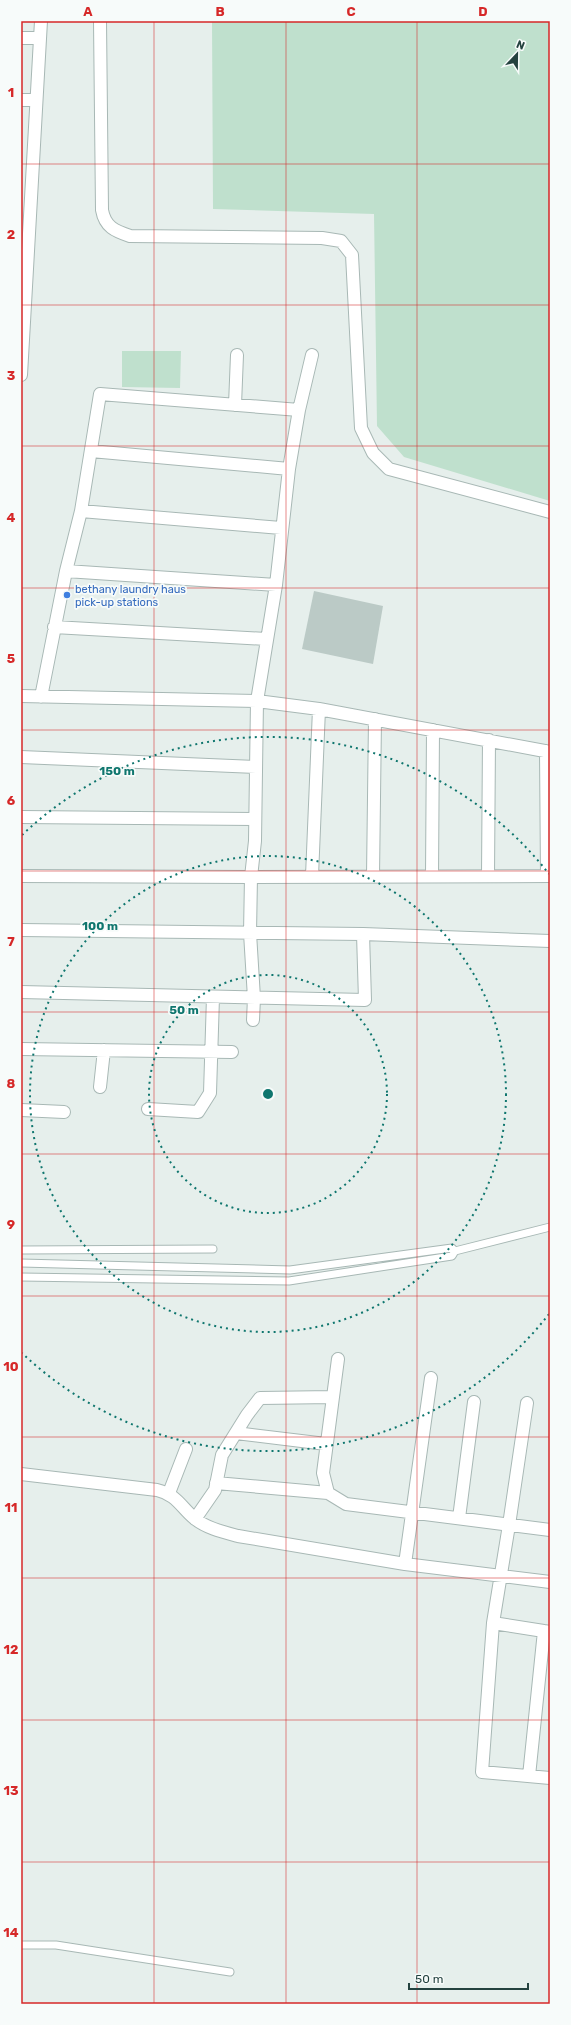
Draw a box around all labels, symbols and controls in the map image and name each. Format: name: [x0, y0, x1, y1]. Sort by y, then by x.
text: A: [83, 4, 93, 19]
text: B: [215, 4, 225, 19]
text: C: [346, 4, 356, 19]
text: D: [478, 4, 488, 19]
north arrow: [497, 34, 537, 74]
text: N: [514, 38, 527, 53]
text: 1: [8, 85, 14, 100]
text: 2: [7, 227, 15, 242]
text: 3: [7, 368, 16, 383]
text: 4: [7, 510, 16, 525]
place label: bethany laundry haus pick-up stations: [75, 583, 186, 609]
marker: bethany laundry haus pick-up stations: [62, 590, 72, 600]
text: 5: [7, 651, 15, 666]
text: 150 m: [99, 764, 135, 778]
text: 6: [7, 793, 16, 808]
text: 100 m: [82, 919, 118, 933]
text: 7: [7, 934, 15, 949]
text: 50 m: [169, 1003, 199, 1017]
text: 8: [7, 1076, 16, 1091]
centre of rings: [261, 1087, 275, 1101]
text: 9: [7, 1217, 15, 1232]
text: 10: [3, 1359, 19, 1374]
text: 11: [5, 1500, 17, 1515]
text: 12: [4, 1642, 18, 1657]
text: 13: [3, 1783, 19, 1798]
text: 14: [3, 1925, 19, 1940]
scale bar: [409, 1965, 528, 1991]
text: 50 m: [415, 1972, 443, 1986]

